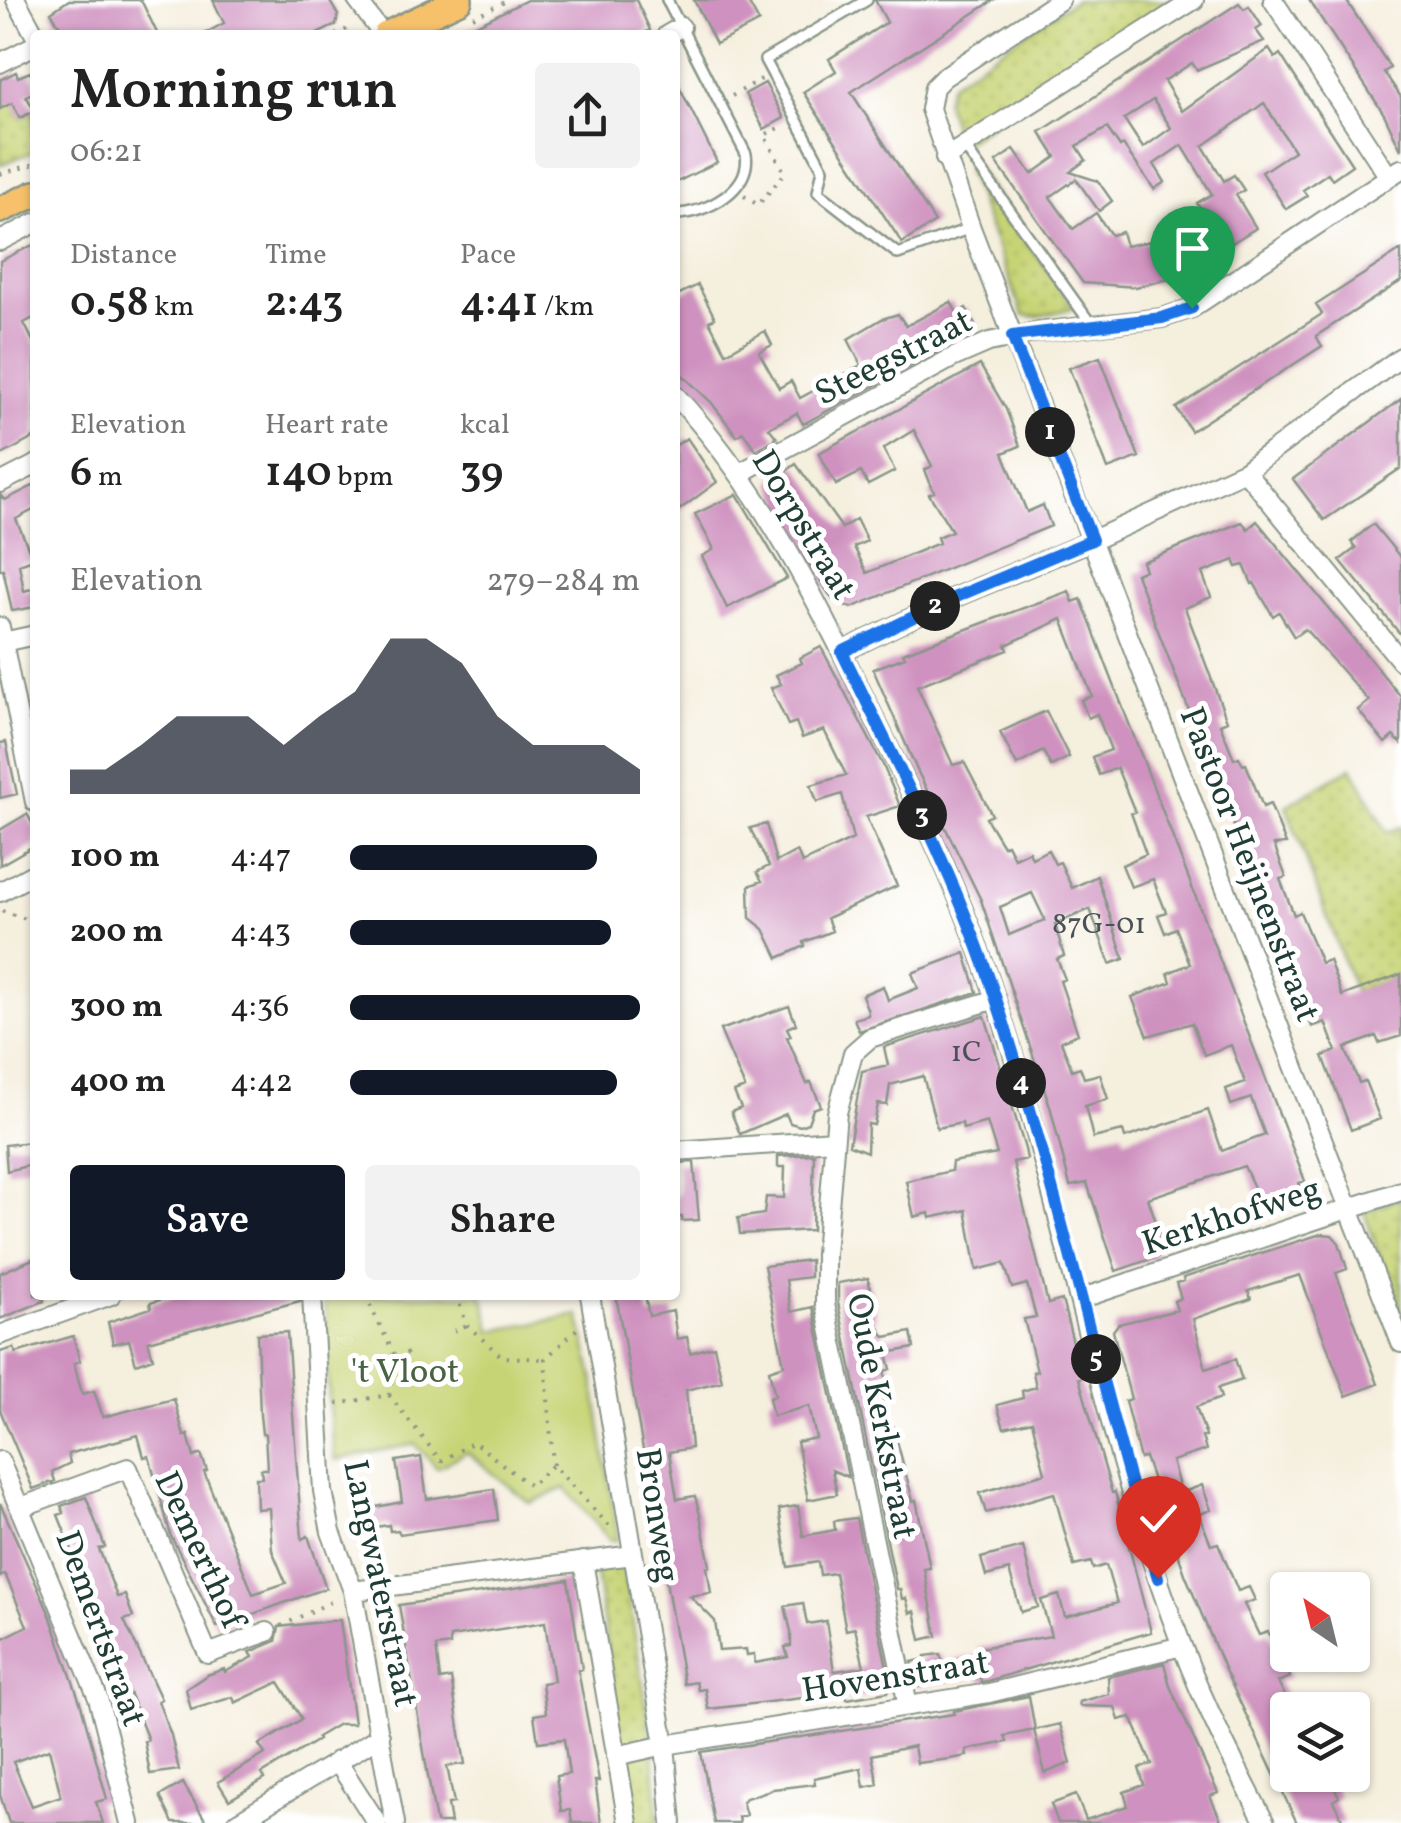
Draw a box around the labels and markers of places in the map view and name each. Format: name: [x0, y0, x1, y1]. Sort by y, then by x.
pin: [1150, 206, 1235, 309]
pin: 1: [1025, 407, 1075, 457]
pin: 2: [910, 581, 960, 631]
pin: 3: [897, 790, 947, 840]
pin: 4: [996, 1058, 1046, 1108]
pin: 5: [1071, 1334, 1121, 1384]
pin: [1116, 1476, 1201, 1579]

